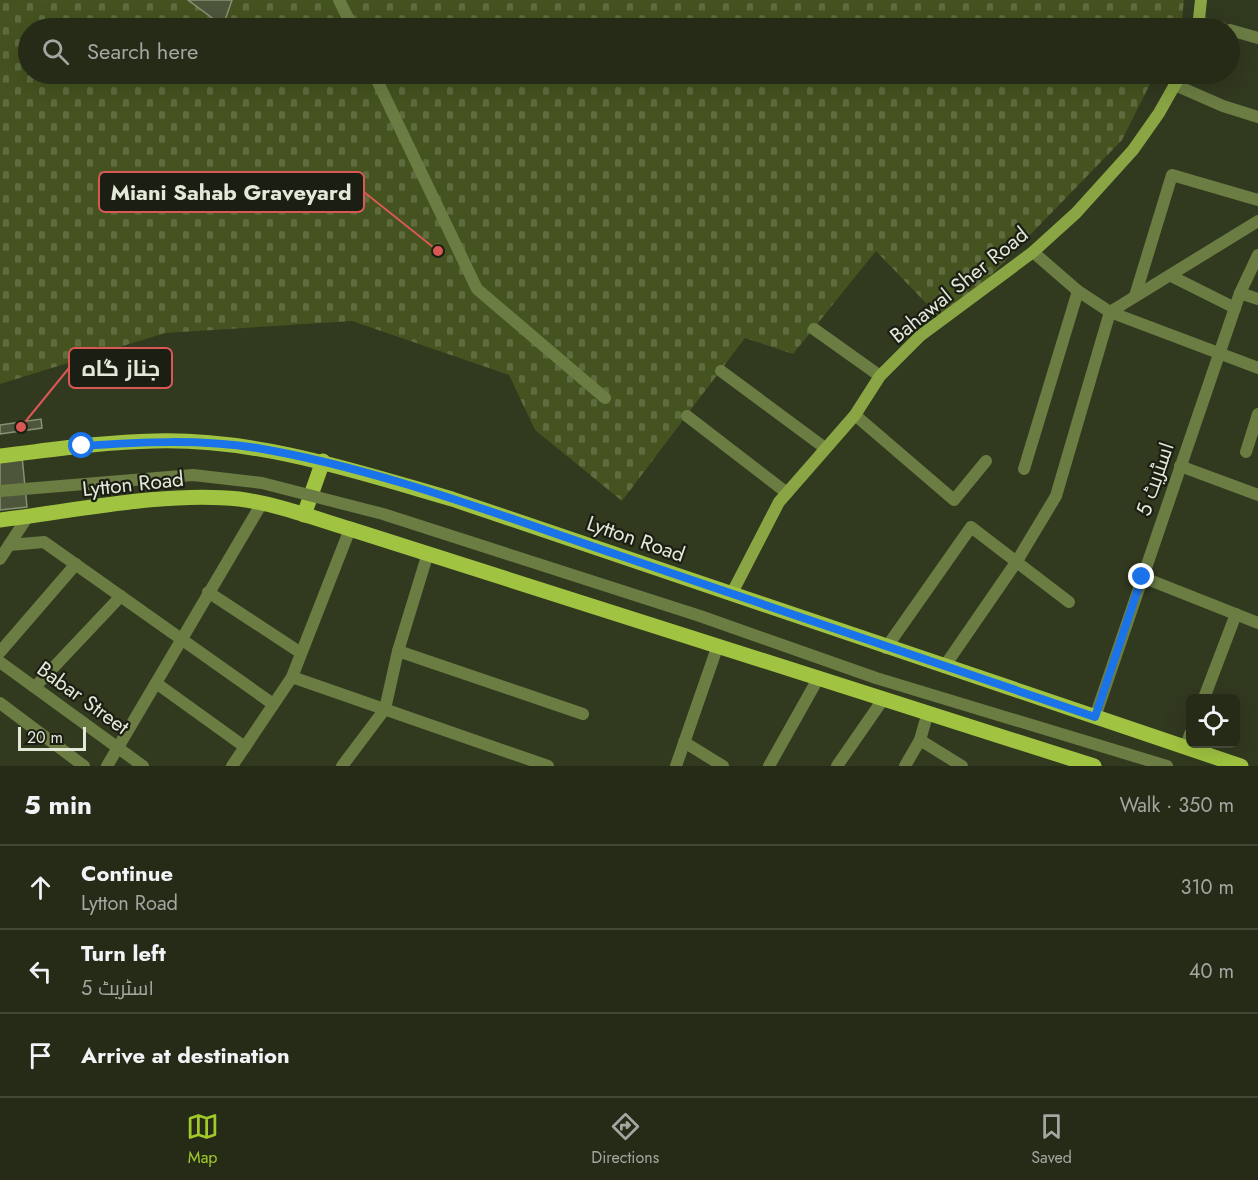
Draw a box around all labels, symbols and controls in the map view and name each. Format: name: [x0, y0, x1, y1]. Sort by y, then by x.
search box: [18, 18, 1240, 84]
icon: search: [39, 35, 72, 68]
text: Search here: [87, 35, 198, 67]
callout: Miani Sahab Graveyard: [99, 172, 364, 212]
text: Miani Sahab Graveyard: [110, 176, 352, 208]
street label: Bahawal Sher Road: [883, 220, 1035, 350]
callout: جناز گاہ: [69, 348, 172, 388]
text: جناز گاہ: [82, 352, 160, 384]
route start: [68, 432, 94, 458]
street label: اسٹریٹ 5: [1128, 438, 1182, 520]
street label: Lytton Road: [81, 464, 185, 504]
street label: Lytton Road: [583, 508, 689, 570]
route end: [1128, 563, 1154, 589]
street label: Babar Street: [31, 654, 135, 742]
map controls: [1186, 694, 1240, 748]
button: locate: [1186, 694, 1240, 748]
scale bar: [18, 724, 86, 752]
text: 20 m: [27, 726, 63, 749]
text: 5 min: [24, 786, 92, 824]
text: Walk · 350 m: [1119, 791, 1234, 820]
text: Continue: [81, 857, 173, 889]
icon: ahead: [24, 871, 57, 904]
text: 310 m: [1180, 873, 1234, 902]
text: Lytton Road: [81, 889, 178, 918]
text: Turn left: [81, 937, 166, 969]
icon: left: [24, 955, 57, 988]
text: 40 m: [1189, 957, 1234, 986]
text: اسٹریٹ 5: [81, 974, 154, 1003]
icon: arrive: [24, 1039, 57, 1072]
text: Arrive at destination: [81, 1039, 290, 1071]
tab: Map: [186, 1110, 219, 1169]
tab: Directions: [591, 1110, 659, 1169]
tab: Saved: [1031, 1110, 1072, 1169]

